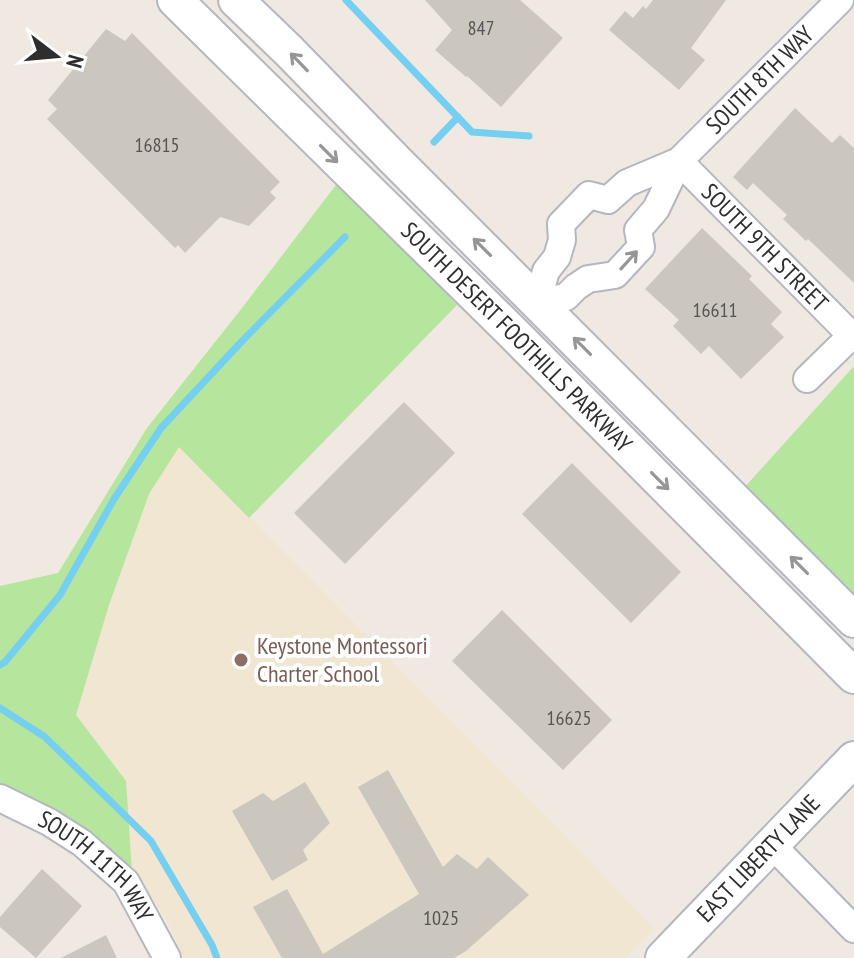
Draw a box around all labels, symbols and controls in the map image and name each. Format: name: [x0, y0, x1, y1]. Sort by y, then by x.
house number: 847: [468, 15, 495, 41]
north arrow: [16, 16, 96, 96]
street label: SOUTH 8TH WAY: [699, 19, 820, 140]
text: N: [60, 52, 90, 71]
one-way arrow: [290, 52, 309, 72]
house number: 16815: [135, 132, 180, 158]
one-way arrow: [319, 144, 338, 163]
street label: SOUTH 9TH STREET: [695, 177, 835, 318]
street label: SOUTH DESERT FOOTHILLS PARKWAY: [395, 215, 639, 459]
one-way arrow: [473, 238, 492, 257]
one-way arrow: [619, 250, 638, 271]
house number: 16611: [693, 297, 738, 323]
one-way arrow: [573, 337, 592, 356]
one-way arrow: [650, 471, 669, 490]
one-way arrow: [789, 555, 809, 574]
place label: Keystone Montessori Charter School: [257, 630, 428, 689]
marker: Keystone Montessori Charter School: [232, 651, 250, 669]
house number: 16625: [547, 705, 592, 731]
street label: EAST LIBERTY LANE: [690, 788, 827, 928]
street label: SOUTH 11TH WAY: [33, 803, 161, 927]
house number: 1025: [423, 905, 459, 931]

